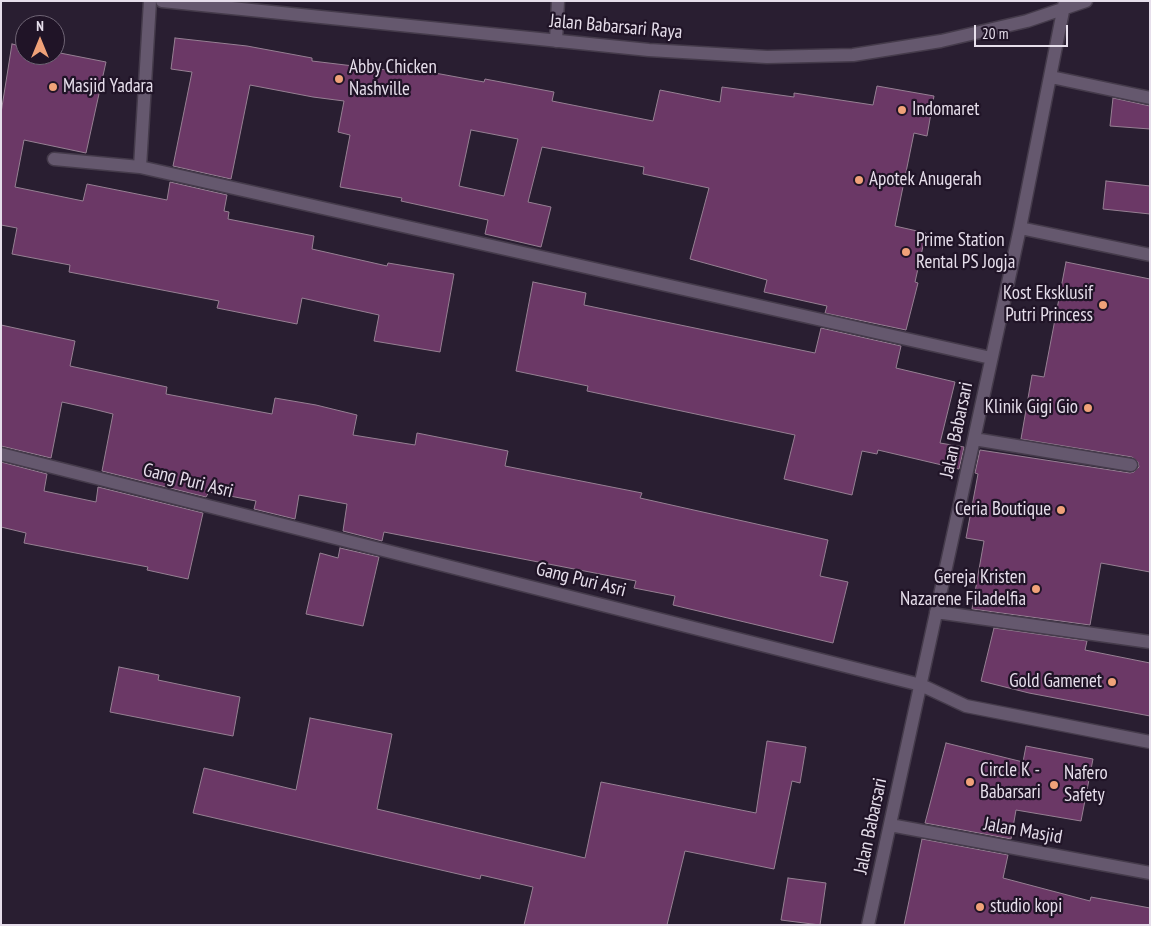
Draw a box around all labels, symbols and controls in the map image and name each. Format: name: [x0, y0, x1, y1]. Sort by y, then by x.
street label: Jalan Babarsari Raya: [549, 10, 683, 44]
north arrow: [15, 15, 65, 65]
scale bar: [976, 15, 1070, 47]
text: N: [36, 17, 44, 35]
text: 20 m: [982, 24, 1008, 43]
place label: Abby Chicken Nashville: [349, 57, 437, 101]
marker: Abby Chicken Nashville: [333, 73, 345, 85]
place label: Masjid Yadara: [63, 76, 153, 98]
marker: Masjid Yadara: [47, 81, 59, 93]
place label: Indomaret: [912, 99, 979, 121]
marker: Indomaret: [896, 104, 908, 116]
place label: Apotek Anugerah: [869, 169, 982, 191]
marker: Apotek Anugerah: [853, 174, 865, 186]
place label: Prime Station Rental PS Jogja: [916, 230, 1015, 274]
marker: Prime Station Rental PS Jogja: [900, 246, 912, 258]
place label: Kost Eksklusif Putri Princess: [1003, 283, 1093, 327]
marker: Kost Eksklusif Putri Princess: [1097, 299, 1109, 311]
street label: Jalan Babarsari: [936, 380, 978, 480]
place label: Klinik Gigi Gio: [985, 397, 1078, 419]
marker: Klinik Gigi Gio: [1082, 402, 1094, 414]
street label: Gang Puri Asri: [141, 459, 235, 503]
place label: Ceria Boutique: [955, 499, 1051, 521]
marker: Ceria Boutique: [1055, 504, 1067, 516]
street label: Gang Puri Asri: [534, 558, 628, 602]
place label: Gereja Kristen Nazarene Filadelfia: [900, 567, 1026, 611]
marker: Gereja Kristen Nazarene Filadelfia: [1030, 583, 1042, 595]
place label: Gold Gamenet: [1009, 671, 1102, 693]
marker: Gold Gamenet: [1106, 676, 1118, 688]
place label: Circle K - Babarsari: [980, 760, 1041, 804]
place label: Nafero Safety: [1064, 763, 1108, 807]
street label: Jalan Babarsari: [850, 776, 892, 876]
marker: Circle K - Babarsari: [964, 776, 976, 788]
marker: Nafero Safety: [1048, 779, 1060, 791]
street label: Jalan Masjid: [982, 813, 1064, 849]
place label: studio kopi: [990, 896, 1062, 918]
marker: studio kopi: [974, 901, 986, 913]

